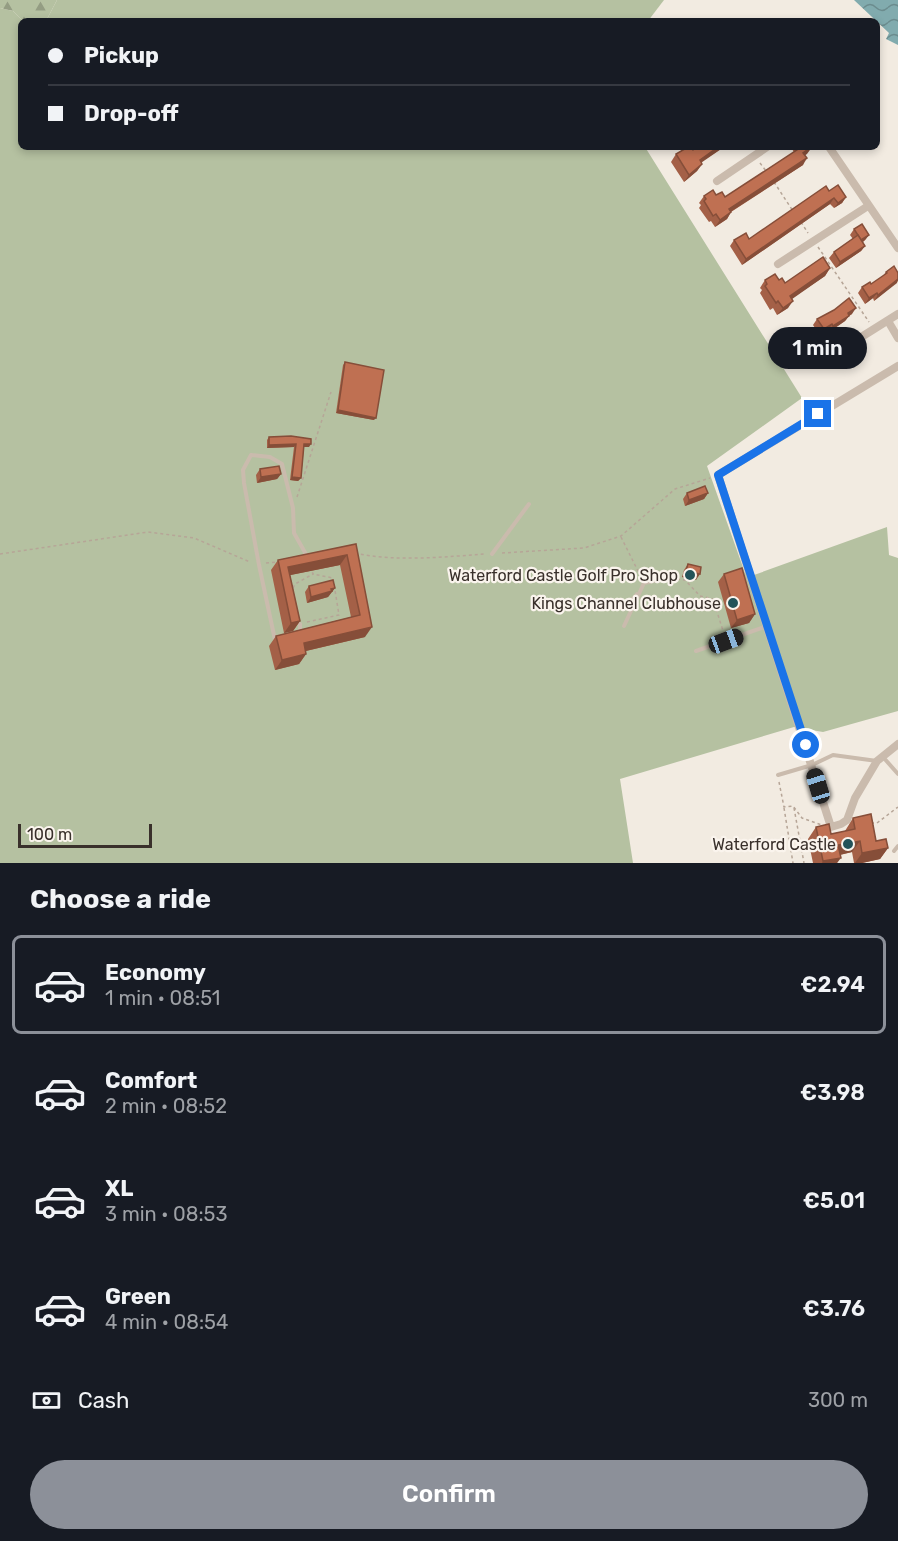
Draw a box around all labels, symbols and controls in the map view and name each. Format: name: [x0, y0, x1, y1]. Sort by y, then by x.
text: Pickup: [84, 42, 159, 69]
text: Drop-off: [84, 100, 179, 127]
callout: 1 min: [768, 327, 868, 369]
text: 1 min: [792, 336, 843, 360]
route end: [804, 400, 831, 427]
place label: Waterford Castle Golf Pro Shop: [449, 566, 678, 585]
marker: Waterford Castle Golf Pro Shop: [683, 568, 697, 582]
place label: Kings Channel Clubhouse: [531, 594, 721, 613]
marker: Kings Channel Clubhouse: [726, 596, 740, 610]
car: [706, 626, 746, 656]
route start: [792, 731, 819, 758]
car: [804, 766, 832, 806]
scale bar: [18, 821, 152, 848]
text: 100 m: [27, 825, 72, 844]
place label: Waterford Castle: [712, 835, 836, 854]
marker: Waterford Castle: [841, 837, 855, 851]
text: Choose a ride: [30, 883, 211, 915]
icon: car: [33, 958, 87, 1012]
text: Economy: [105, 959, 206, 986]
text: €2.94: [801, 971, 865, 998]
text: 1 min · 08:51: [105, 986, 220, 1010]
icon: car: [33, 1066, 87, 1120]
text: Comfort: [105, 1067, 197, 1094]
text: €3.98: [800, 1079, 865, 1106]
text: 2 min · 08:52: [105, 1094, 227, 1118]
icon: car: [33, 1174, 87, 1228]
text: XL: [105, 1175, 133, 1202]
text: €5.01: [803, 1187, 865, 1214]
text: 3 min · 08:53: [105, 1202, 228, 1226]
icon: car: [33, 1282, 87, 1336]
text: Green: [105, 1283, 171, 1310]
text: €3.76: [803, 1295, 865, 1322]
text: 4 min · 08:54: [105, 1310, 228, 1334]
icon: cash: [30, 1384, 63, 1417]
text: Cash: [78, 1387, 129, 1414]
text: 300 m: [808, 1388, 868, 1412]
button: Confirm: [30, 1460, 868, 1529]

